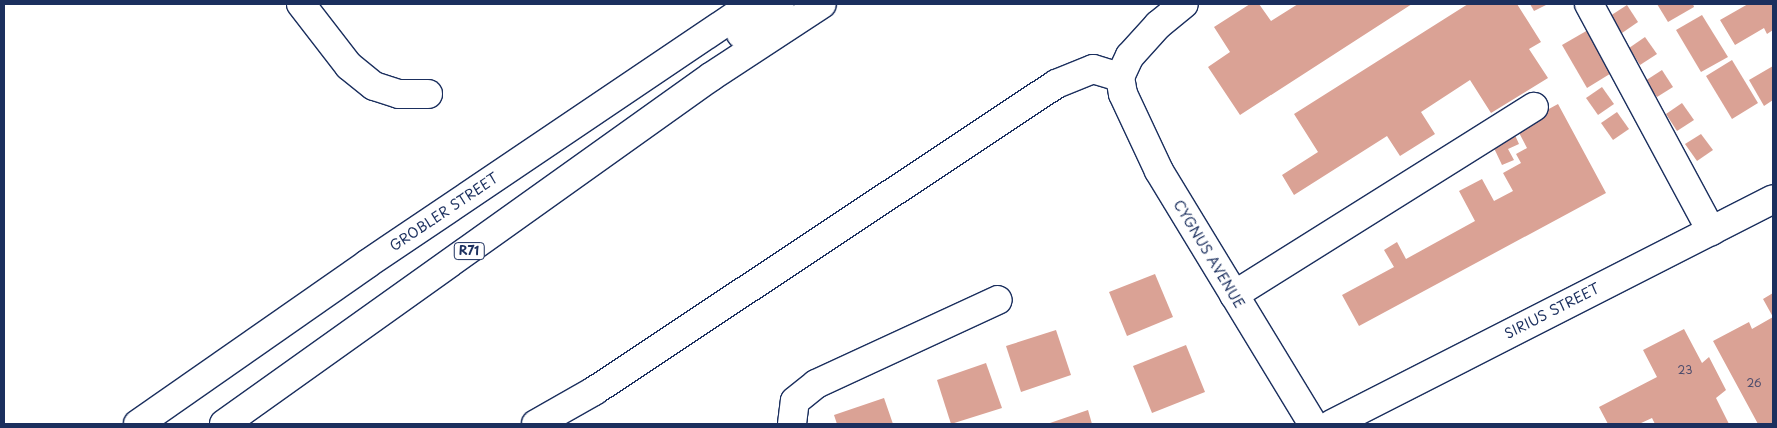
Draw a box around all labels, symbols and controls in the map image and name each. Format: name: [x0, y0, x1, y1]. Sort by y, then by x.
street label: GROBLER STREET: [386, 169, 502, 255]
street label: CYGNUS AVENUE: [1170, 197, 1248, 311]
road number: R71: [453, 242, 485, 260]
street label: SIRIUS STREET: [1501, 280, 1603, 342]
house number: 23: [1678, 363, 1692, 377]
house number: 26: [1746, 376, 1762, 390]

